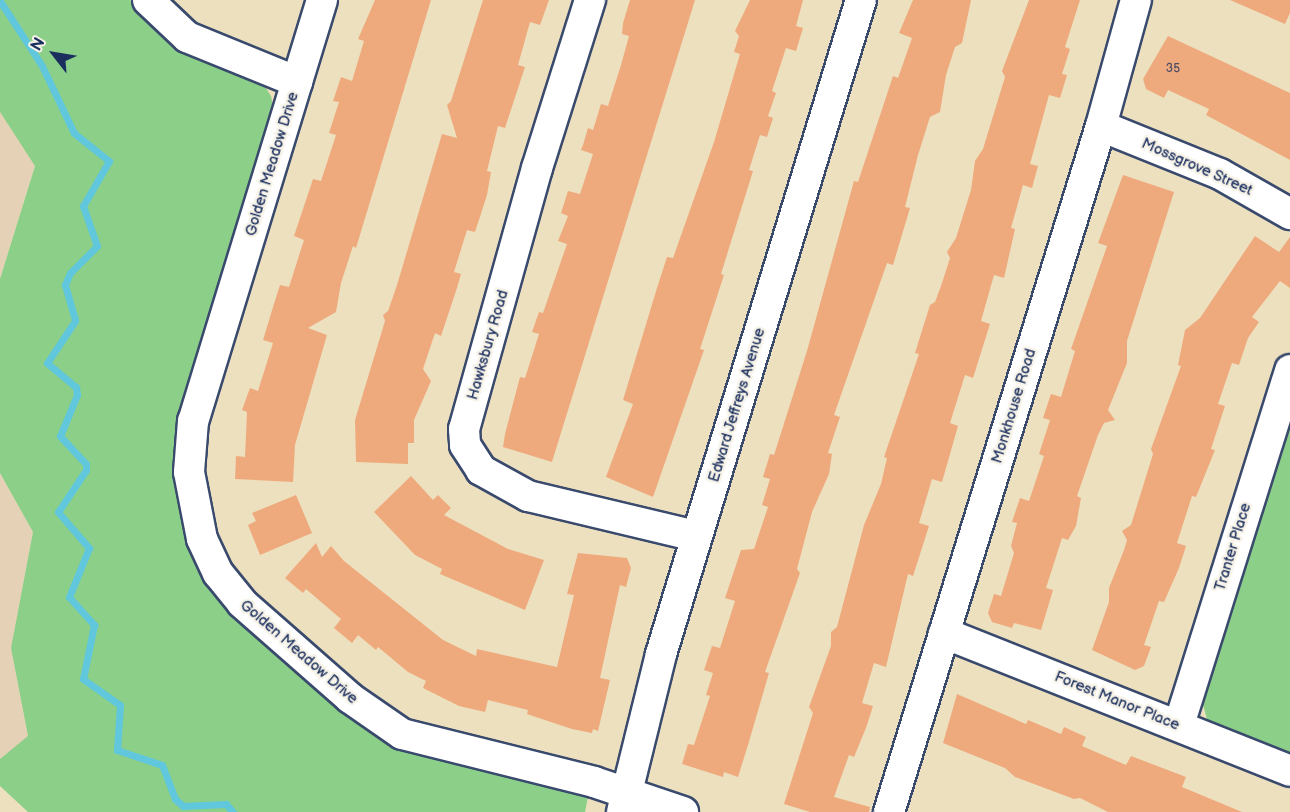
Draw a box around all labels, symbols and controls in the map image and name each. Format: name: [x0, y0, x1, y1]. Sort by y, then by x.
north arrow: [24, 24, 84, 84]
text: N: [27, 34, 49, 55]
house number: 35: [1166, 62, 1180, 76]
street label: Golden Meadow Drive: [242, 90, 302, 238]
street label: Mossgrove Street: [1139, 134, 1255, 200]
street label: Hawksbury Road: [464, 288, 512, 402]
street label: Edward Jeffreys Avenue: [705, 325, 769, 485]
street label: Monkhouse Road: [988, 346, 1040, 466]
street label: Tranter Place: [1211, 501, 1255, 593]
street label: Golden Meadow Drive: [237, 596, 361, 708]
street label: Forest Manor Place: [1052, 668, 1182, 734]

